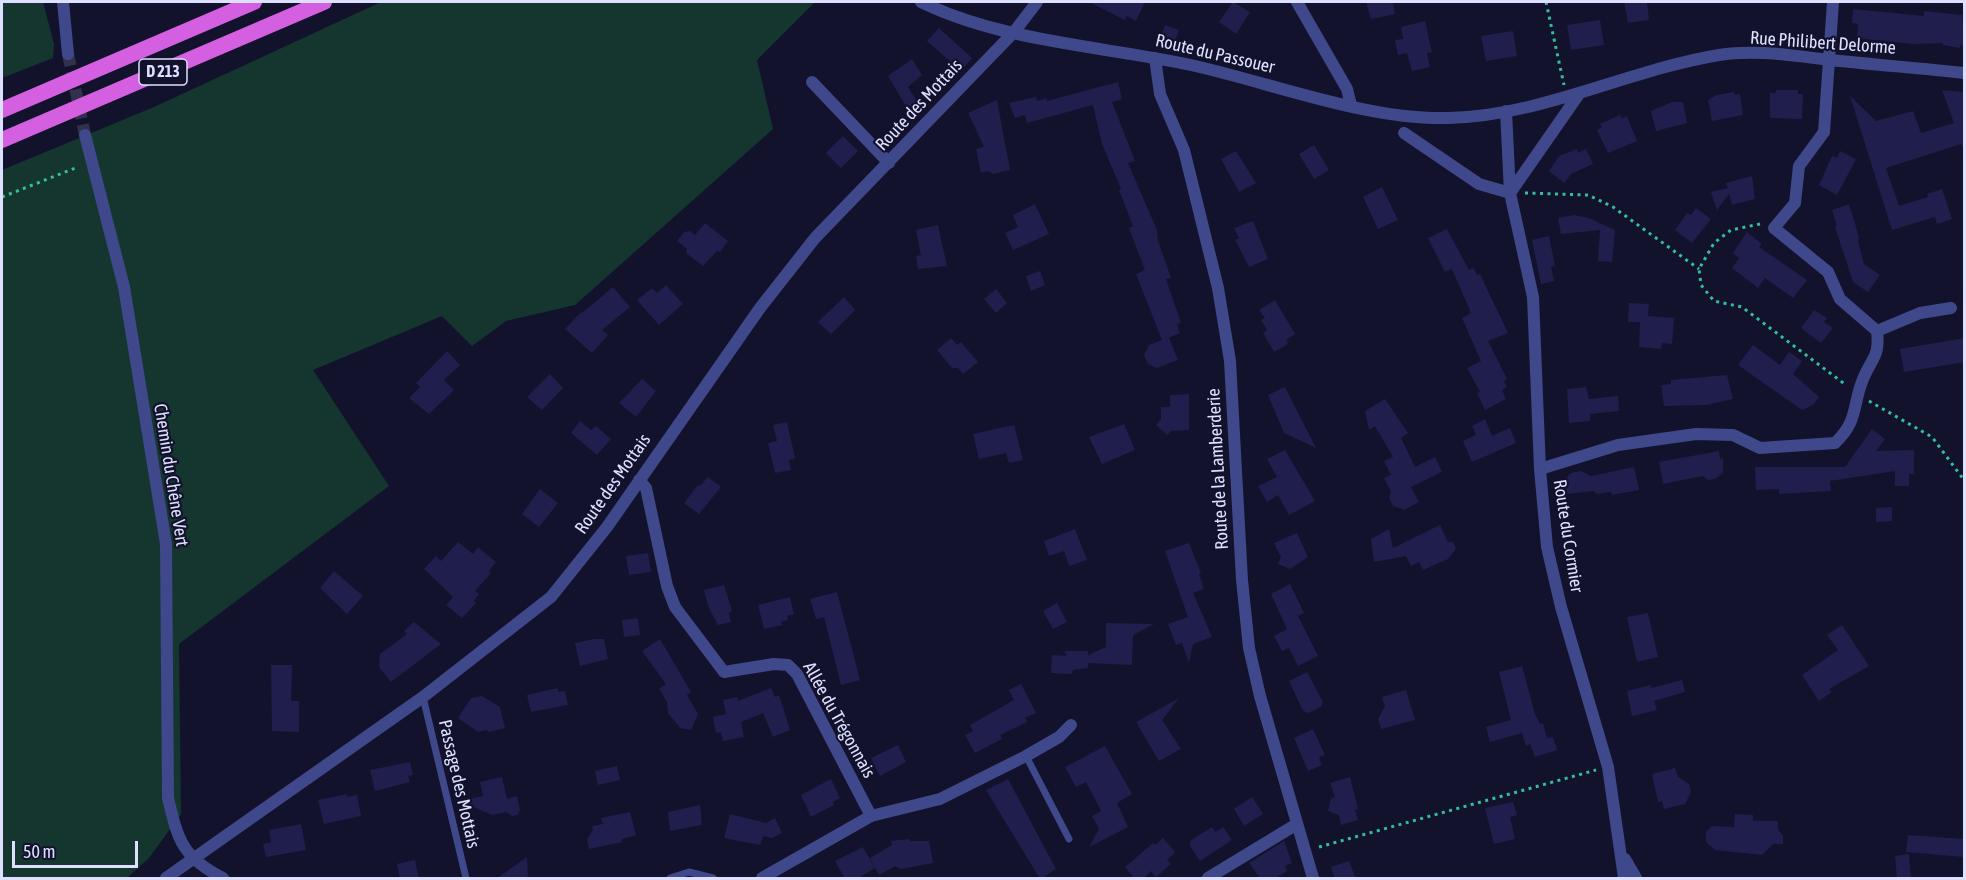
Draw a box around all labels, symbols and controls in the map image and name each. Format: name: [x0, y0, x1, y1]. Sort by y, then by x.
street label: Rue Philibert Delorme: [1749, 27, 1897, 59]
street label: Route du Passouer: [1153, 30, 1277, 78]
street label: Route des Mottais: [871, 55, 967, 155]
road number: D 213: [139, 59, 187, 85]
street label: Route de la Lamberderie: [1203, 388, 1233, 550]
street label: Chemin du Chêne Vert: [149, 402, 193, 548]
street label: Route des Mottais: [571, 430, 655, 538]
street label: Route du Cormier: [1548, 478, 1588, 594]
street label: Allée du Trégonnais: [798, 658, 880, 782]
street label: Passage des Mottais: [434, 718, 484, 850]
scale bar: [15, 829, 141, 867]
text: 50 m: [23, 841, 55, 862]

